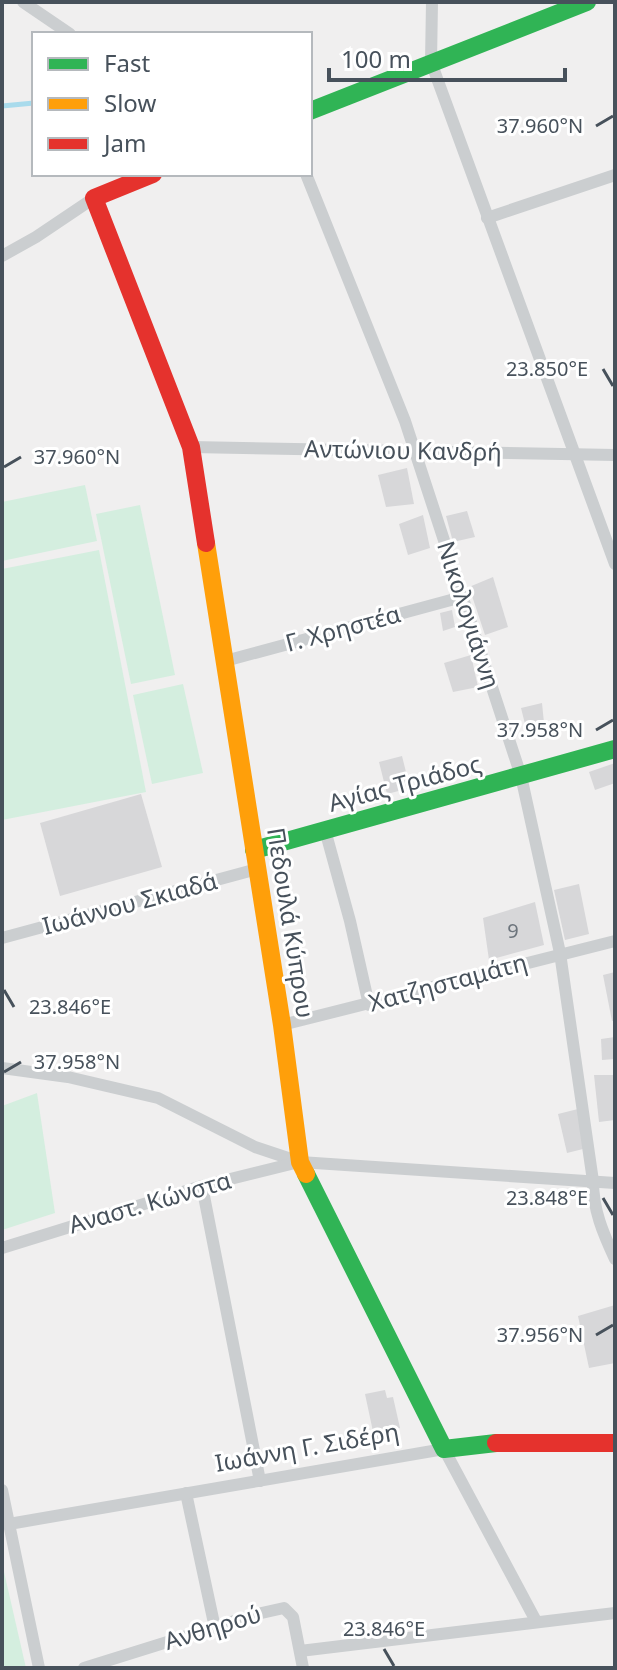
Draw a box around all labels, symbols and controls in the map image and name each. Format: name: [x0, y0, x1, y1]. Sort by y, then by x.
legend: [32, 32, 312, 176]
scale bar: [329, 32, 565, 82]
text: 100 m: [341, 42, 411, 75]
text: Fast: [104, 46, 150, 79]
text: Slow: [104, 86, 156, 119]
text: 37.960°N: [497, 112, 583, 139]
text: Jam: [102, 126, 146, 159]
text: 23.850°E: [506, 355, 588, 382]
street label: Αντώνιου Κανδρή: [304, 431, 502, 468]
text: 37.960°N: [34, 443, 120, 470]
street label: Νικολογιάννη: [430, 536, 509, 693]
street label: Γ. Χρηστέα: [281, 596, 404, 659]
text: 37.958°N: [497, 716, 583, 743]
street label: Αγίας Τριάδος: [325, 746, 485, 819]
street label: Πεδουλά Κύπρου: [260, 825, 323, 1020]
street label: Ιωάννου Σκιαδά: [39, 863, 221, 942]
house number: 9: [507, 917, 519, 944]
street label: Χατζησταμάτη: [365, 945, 530, 1019]
text: 23.846°E: [29, 993, 111, 1020]
text: 37.958°N: [34, 1048, 120, 1075]
street label: Αναστ. Κώνστα: [65, 1163, 235, 1241]
text: 23.848°E: [506, 1184, 588, 1211]
text: 37.956°N: [497, 1321, 583, 1348]
street label: Ιωάννη Γ. Σιδέρη: [212, 1414, 401, 1479]
street label: Ανθηρού: [160, 1596, 265, 1657]
text: 23.846°E: [343, 1615, 425, 1642]

